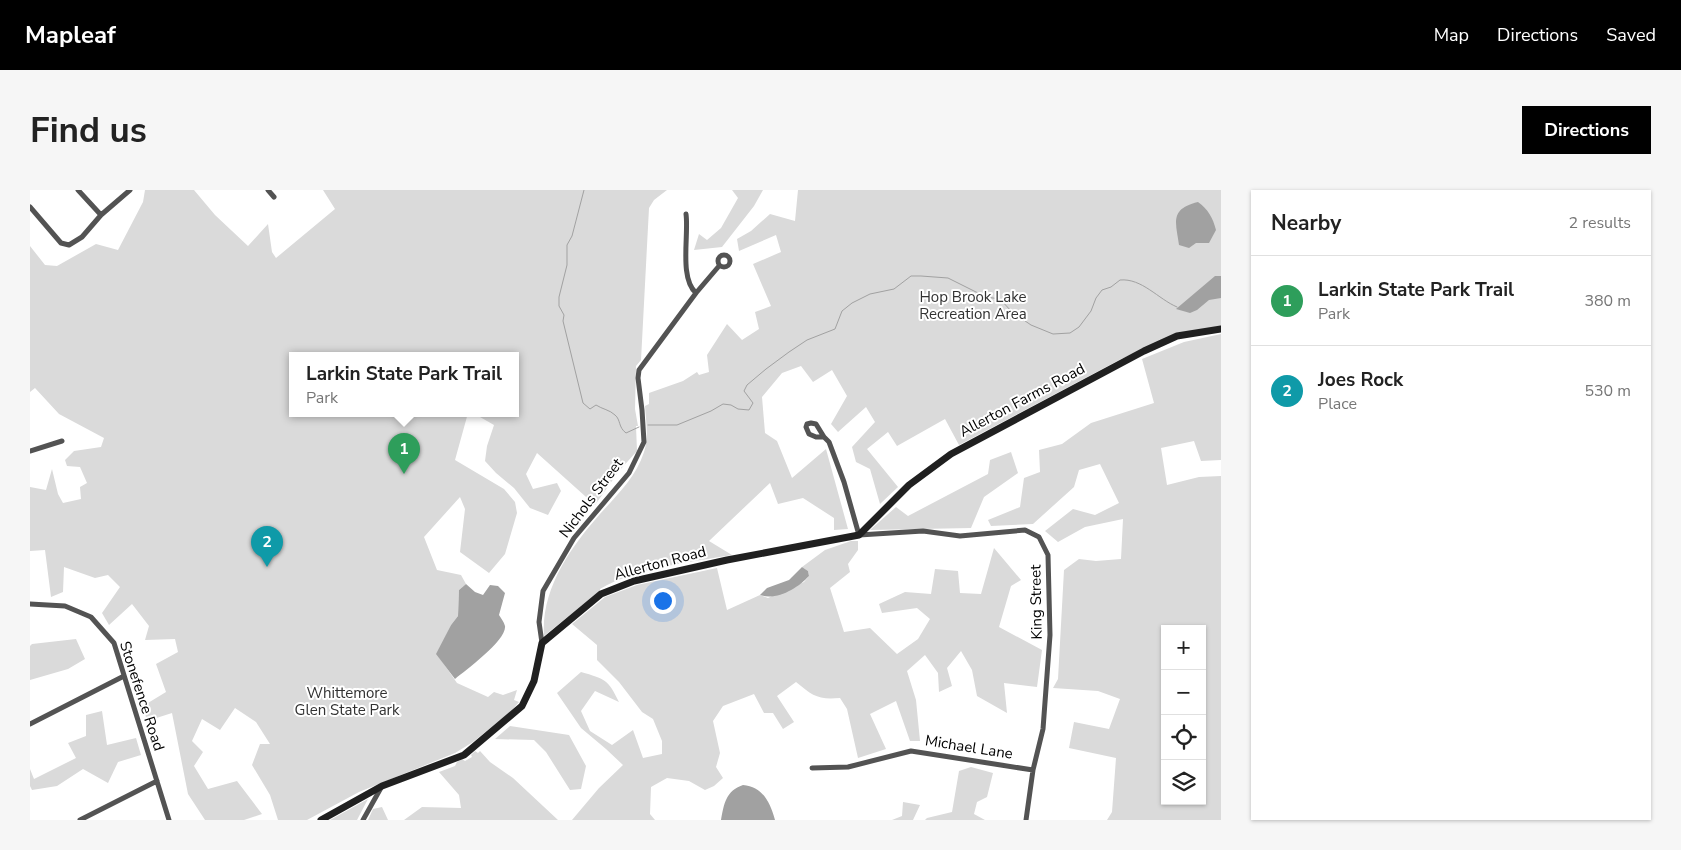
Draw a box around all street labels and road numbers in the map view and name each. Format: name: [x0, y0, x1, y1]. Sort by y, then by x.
street label: Allerton Farms Road: [956, 358, 1088, 442]
street label: Nichols Street: [555, 454, 628, 542]
street label: Allerton Road: [612, 541, 708, 585]
street label: King Street: [1025, 564, 1047, 640]
street label: Stonefence Road: [115, 639, 169, 753]
street label: Michael Lane: [924, 730, 1014, 764]

